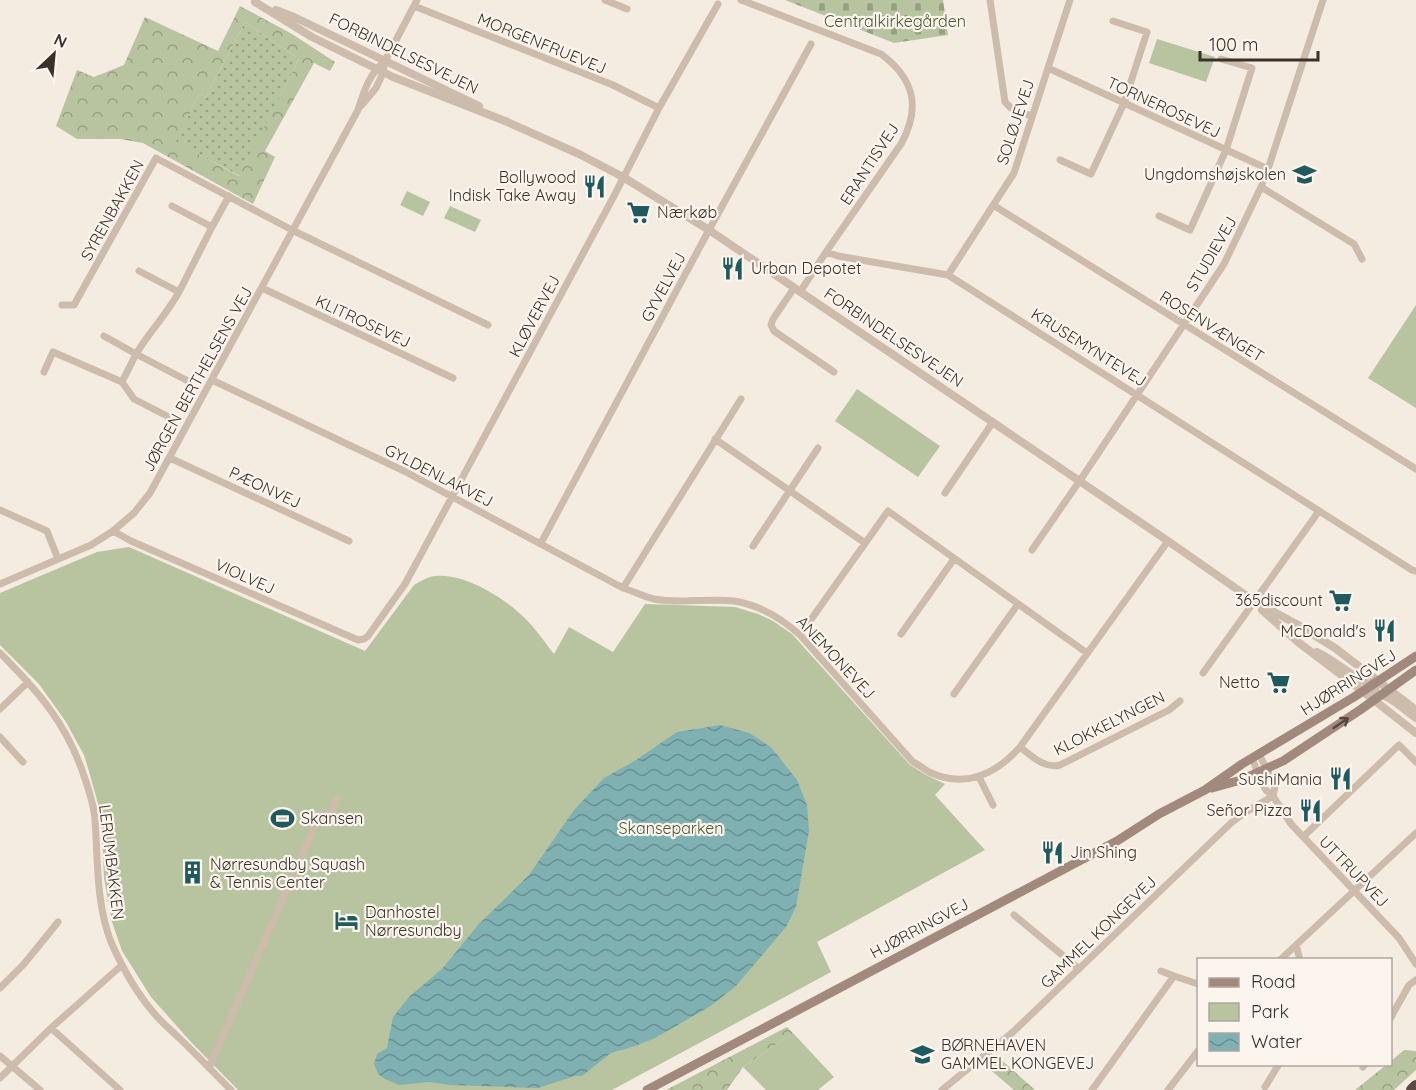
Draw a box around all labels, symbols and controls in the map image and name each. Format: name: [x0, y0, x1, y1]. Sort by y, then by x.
street label: FORBINDELSESVEJEN: [326, 8, 482, 98]
street label: MORGENFRUEVEJ: [475, 8, 609, 78]
park label: Centralkirkegården: [824, 11, 966, 31]
north arrow: [24, 24, 84, 84]
scale bar: [1200, 24, 1318, 62]
text: N: [51, 29, 70, 52]
text: 100 m: [1209, 33, 1258, 56]
street label: TORNEROSEVEJ: [1104, 72, 1224, 142]
street label: SOLØJEVEJ: [992, 77, 1038, 167]
street label: ERANTISVEJ: [835, 119, 903, 209]
street label: SYRENBAKKEN: [76, 156, 148, 264]
school or university icon: Ungdomshøjskolen: [1291, 161, 1317, 187]
place label: Ungdomshøjskolen: [1144, 164, 1286, 184]
place label: Bollywood Indisk Take Away: [449, 167, 576, 205]
restaurant icon: Bollywood Indisk Take Away: [581, 173, 607, 199]
supermarket icon: Nærkøb: [626, 199, 652, 225]
place label: Nærkøb: [657, 202, 717, 222]
street label: STUDIEVEJ: [1181, 213, 1241, 295]
street label: GYVELVEJ: [636, 249, 690, 325]
restaurant icon: Urban Depotet: [720, 255, 746, 281]
place label: Urban Depotet: [751, 258, 861, 278]
street label: KLØVERVEJ: [504, 272, 564, 360]
street label: JØRGEN BERTHELSENS VEJ: [138, 283, 256, 475]
street label: FORBINDELSESVEJEN: [821, 283, 967, 391]
street label: ROSENVÆNGET: [1156, 286, 1268, 366]
street label: KLITROSEVEJ: [312, 290, 414, 352]
street label: KRUSEMYNTEVEJ: [1028, 304, 1150, 390]
street label: GYLDENLAKVEJ: [382, 439, 496, 511]
street label: PÆONVEJ: [226, 462, 304, 512]
street label: VIOLVEJ: [212, 554, 278, 598]
supermarket icon: 365discount: [1328, 587, 1354, 613]
place label: 365discount: [1235, 590, 1323, 610]
street label: ANEMONEVEJ: [793, 611, 879, 703]
restaurant icon: McDonald's: [1371, 618, 1397, 644]
place label: McDonald's: [1280, 621, 1366, 641]
street label: HJØRRINGVEJ: [1296, 645, 1400, 719]
supermarket icon: Netto: [1265, 669, 1291, 695]
place label: Netto: [1219, 672, 1260, 692]
street label: KLOKKELYNGEN: [1050, 686, 1168, 760]
one-way arrow: [1332, 717, 1349, 729]
restaurant icon: SushiMania: [1327, 766, 1353, 792]
place label: SushiMania: [1239, 769, 1322, 789]
restaurant icon: Señor Pizza: [1297, 797, 1323, 823]
place label: Señor Pizza: [1207, 800, 1292, 820]
street label: LERUMBAKKEN: [95, 803, 129, 921]
sports icon: Skansen: [270, 805, 296, 831]
place label: Skansen: [301, 808, 363, 828]
park label: Skanseparken: [618, 818, 724, 838]
street label: UTTRUPVEJ: [1315, 831, 1393, 911]
restaurant icon: Jin Shing: [1039, 839, 1065, 865]
place label: Jin Shing: [1070, 842, 1137, 862]
place label: Nørresundby Squash & Tennis Center: [210, 854, 365, 892]
building icon: Nørresundby Squash & Tennis Center: [179, 860, 205, 886]
street label: GAMMEL KONGEVEJ: [1036, 872, 1160, 992]
street label: HJØRRINGVEJ: [866, 894, 972, 962]
place label: Danhostel Nørresundby: [365, 902, 462, 940]
hotel icon: Danhostel Nørresundby: [334, 908, 360, 934]
legend: [1197, 958, 1392, 1066]
text: Road: [1251, 970, 1296, 993]
text: Park: [1251, 1000, 1289, 1023]
text: Water: [1251, 1030, 1302, 1053]
place label: BØRNEHAVEN GAMMEL KONGEVEJ: [941, 1035, 1094, 1073]
school or university icon: BØRNEHAVEN GAMMEL KONGEVEJ: [910, 1041, 936, 1067]

